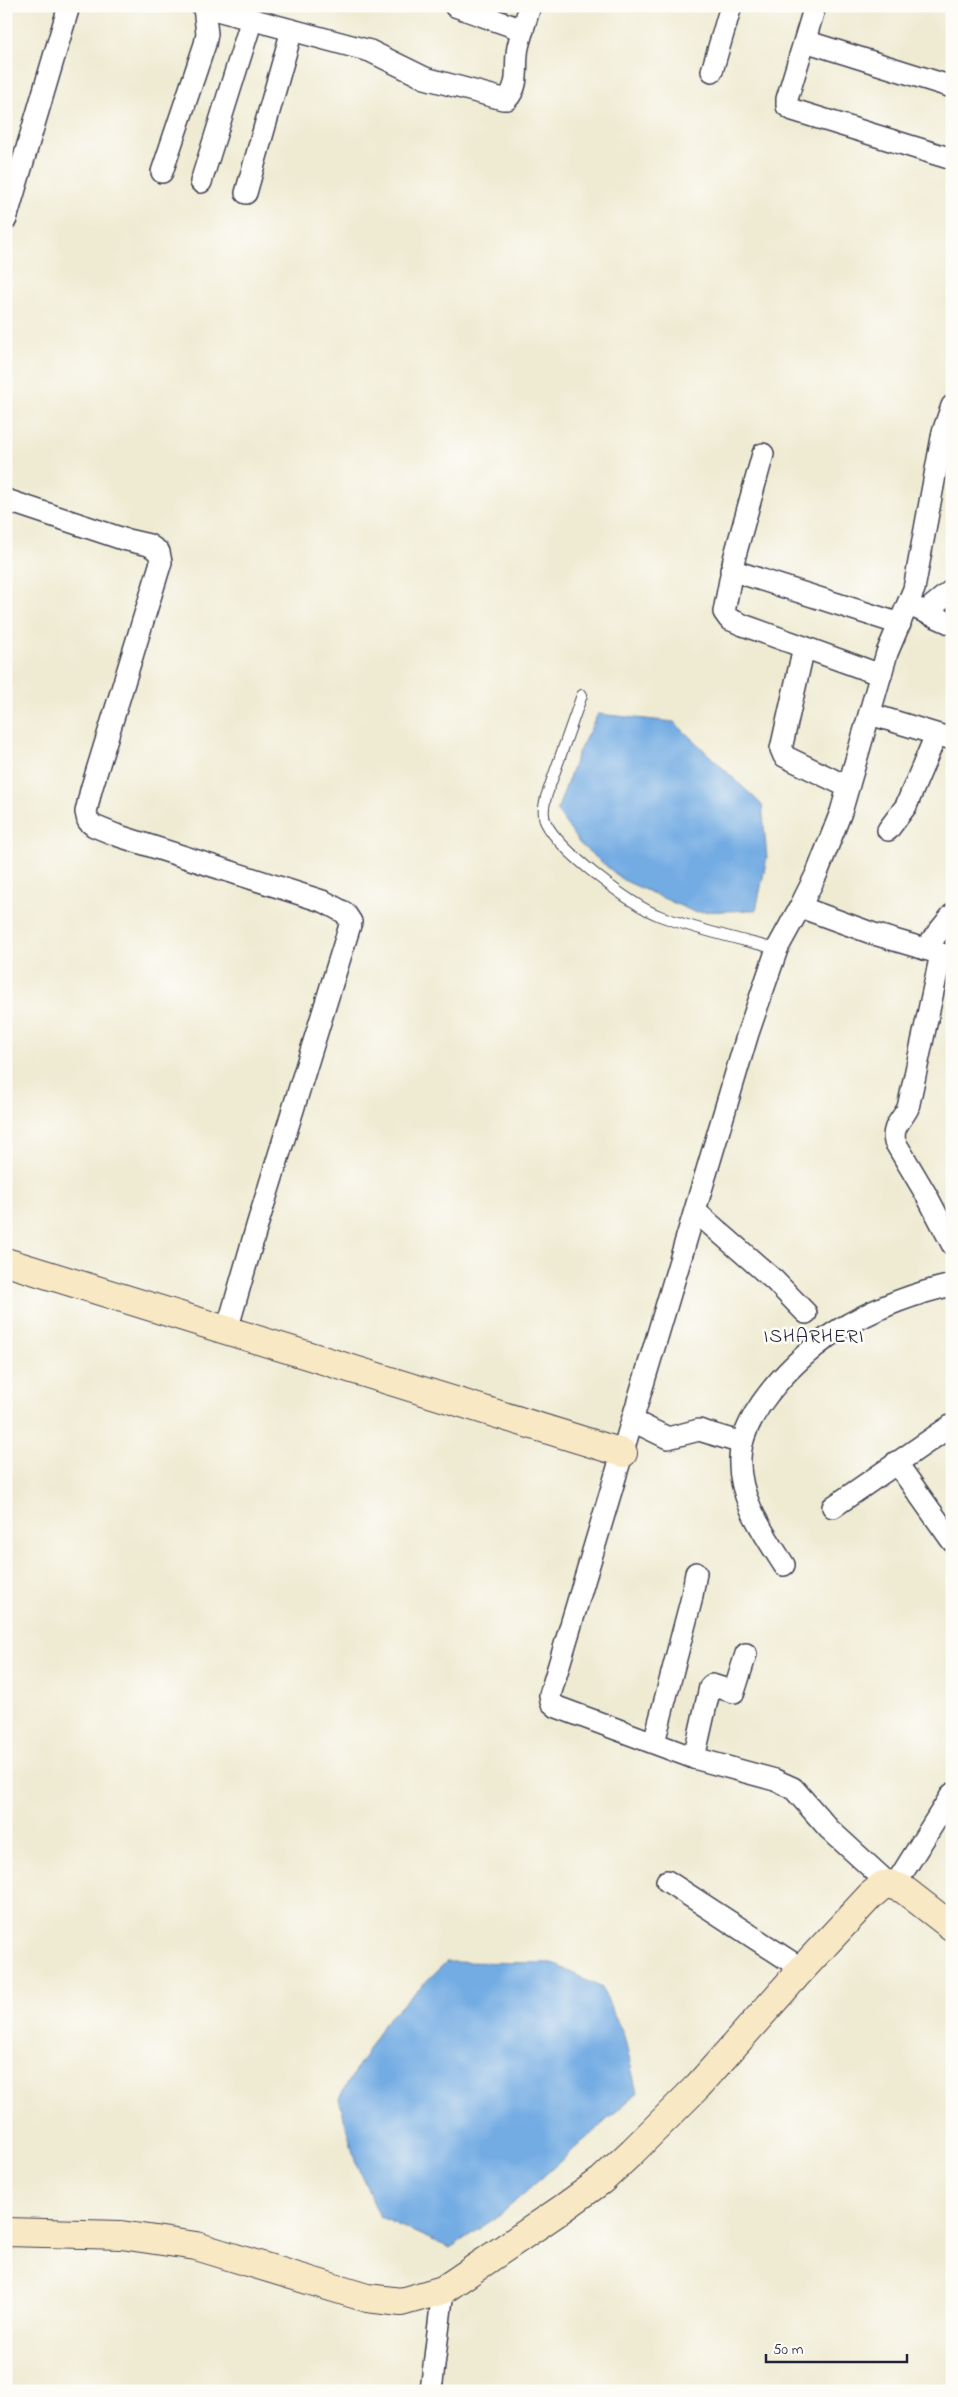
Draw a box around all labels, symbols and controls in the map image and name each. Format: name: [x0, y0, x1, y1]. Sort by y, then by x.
district label: ISHARHERI: [763, 1323, 865, 1352]
scale bar: [766, 2332, 907, 2364]
text: 50 m: [773, 2339, 804, 2361]

